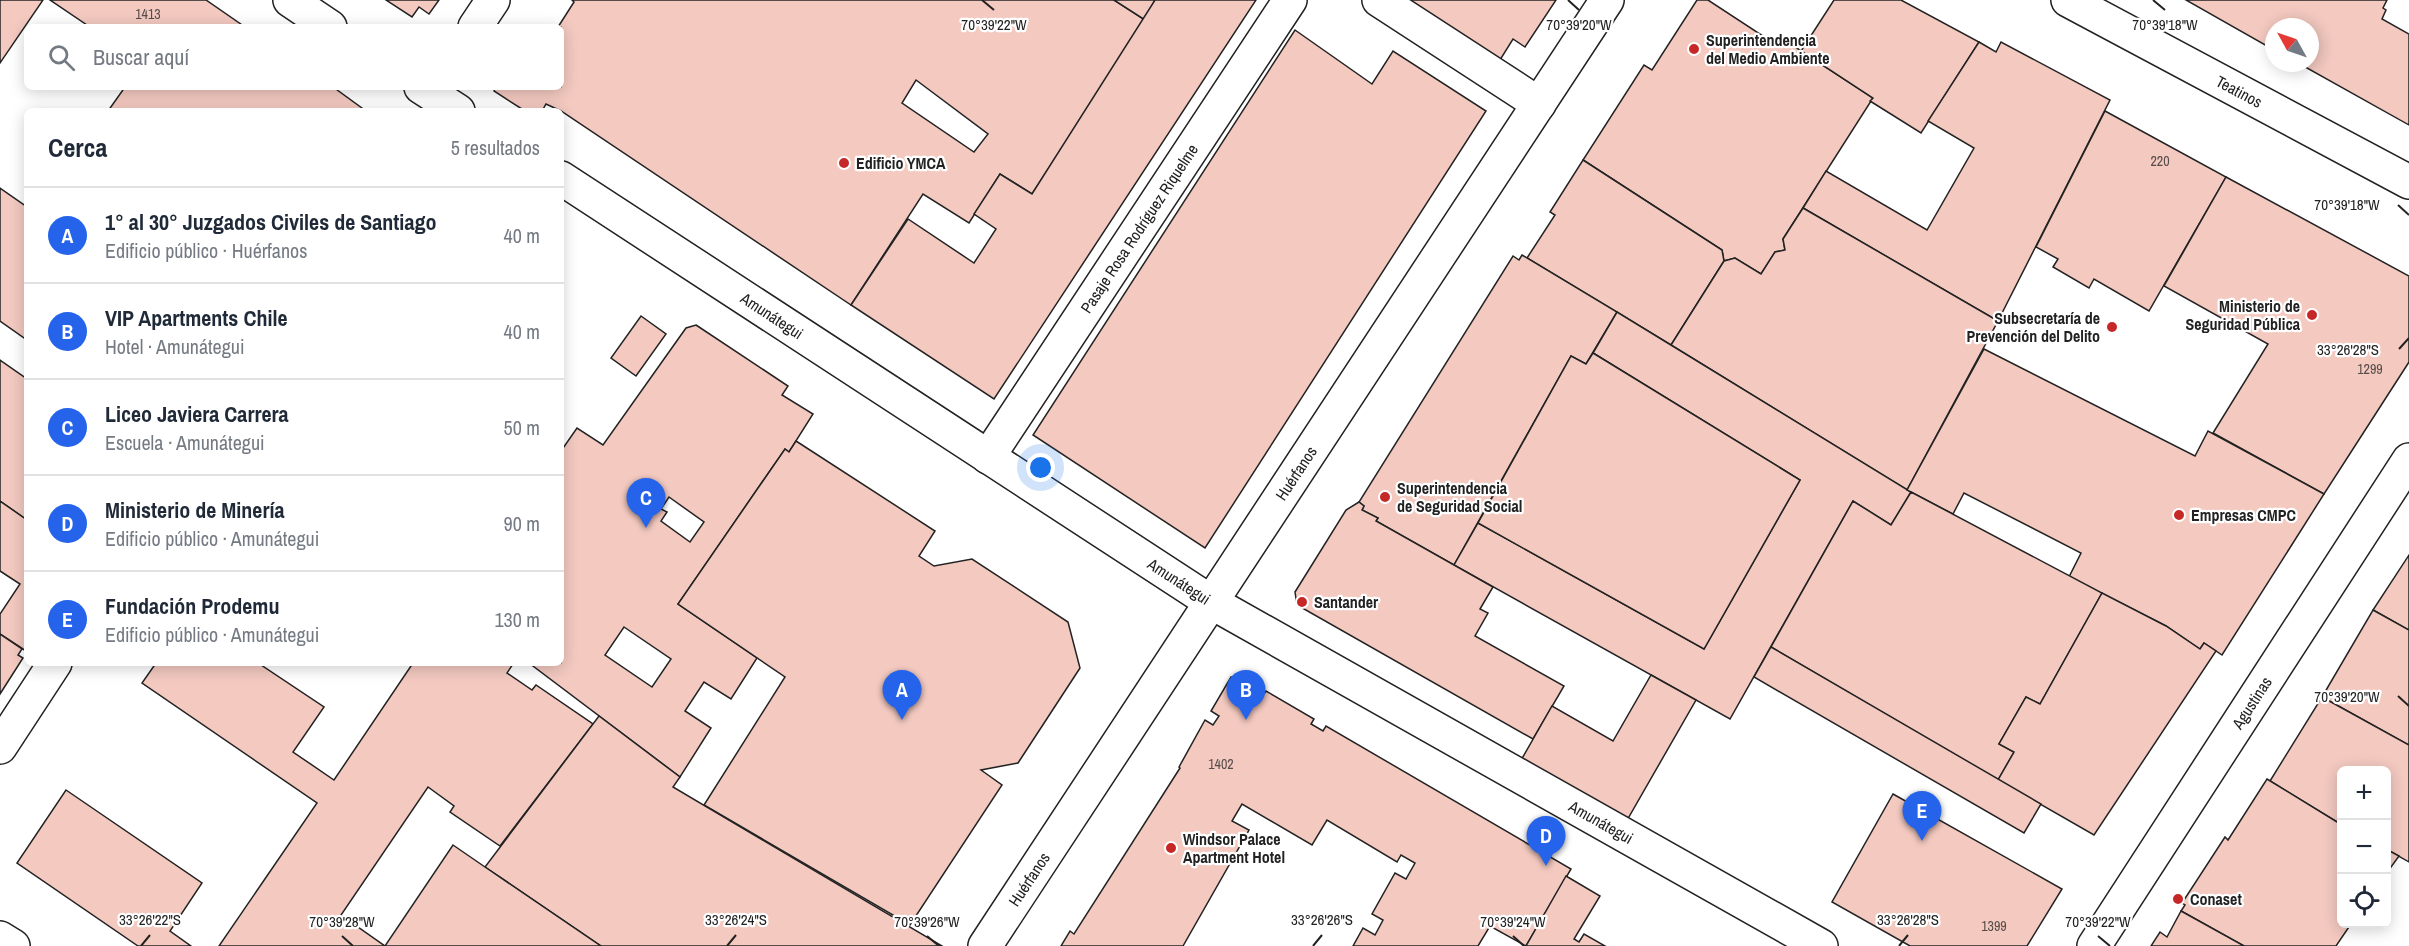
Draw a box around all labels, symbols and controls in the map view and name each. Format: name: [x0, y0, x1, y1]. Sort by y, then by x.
house number: 1413: [135, 5, 161, 23]
text: 70°39'22"W: [961, 14, 1027, 35]
text: 70°39'20"W: [1546, 14, 1612, 35]
text: 70°39'18"W: [2132, 14, 2198, 35]
north arrow: [2265, 18, 2319, 72]
search box: [24, 24, 564, 90]
place label: Superintendencia del Medio Ambiente: [1706, 29, 1829, 69]
icon: search: [45, 41, 78, 74]
text: Buscar aquí: [93, 42, 189, 72]
marker: Superintendencia del Medio Ambiente: [1687, 42, 1701, 56]
street label: Teatinos: [2212, 70, 2266, 113]
text: Cerca: [48, 130, 107, 165]
text: 5 resultados: [451, 134, 540, 161]
street label: Pasaje Rosa Rodríguez Riquelme: [1075, 140, 1203, 317]
place label: Edificio YMCA: [856, 152, 946, 174]
house number: 220: [2150, 152, 2170, 170]
marker: Edificio YMCA: [837, 156, 851, 170]
text: 70°39'18"W: [2314, 194, 2380, 215]
text: 1° al 30° Juzgados Civiles de Santiago: [105, 207, 436, 237]
text: A: [62, 222, 73, 249]
text: 40 m: [504, 222, 540, 249]
text: Edificio público · Huérfanos: [105, 237, 307, 264]
street label: Amunátegui: [736, 287, 808, 344]
place label: Ministerio de Seguridad Pública: [2186, 295, 2301, 335]
text: VIP Apartments Chile: [105, 303, 288, 333]
place label: Subsecretaría de Prevención del Delito: [1967, 307, 2100, 347]
marker: Ministerio de Seguridad Pública: [2305, 308, 2319, 322]
text: B: [62, 318, 73, 345]
text: 40 m: [504, 318, 540, 345]
marker: Subsecretaría de Prevención del Delito: [2105, 320, 2119, 334]
text: Hotel · Amunátegui: [105, 333, 245, 360]
text: 33°26'28"S: [2317, 339, 2379, 360]
house number: 1299: [2357, 360, 2383, 378]
text: Liceo Javiera Carrera: [105, 399, 289, 429]
text: C: [62, 414, 73, 441]
text: 50 m: [504, 414, 540, 441]
text: Escuela · Amunátegui: [105, 429, 265, 456]
street label: Huérfanos: [1270, 442, 1322, 504]
your location: [1026, 453, 1055, 482]
place label: Superintendencia de Seguridad Social: [1397, 477, 1522, 517]
pin: C: [626, 478, 666, 528]
marker: Superintendencia de Seguridad Social: [1378, 490, 1392, 504]
text: Ministerio de Minería: [105, 495, 284, 525]
place label: Empresas CMPC: [2191, 504, 2296, 526]
marker: Empresas CMPC: [2172, 508, 2186, 522]
text: D: [62, 510, 73, 537]
text: 90 m: [504, 510, 540, 537]
text: Edificio público · Amunátegui: [105, 525, 319, 552]
street label: Amunátegui: [1143, 552, 1215, 610]
text: Fundación Prodemu: [105, 591, 279, 621]
place label: Santander: [1314, 591, 1379, 613]
marker: Santander: [1295, 595, 1309, 609]
text: E: [62, 606, 73, 633]
text: 130 m: [494, 606, 540, 633]
text: Edificio público · Amunátegui: [105, 621, 319, 648]
pin: A: [882, 670, 922, 720]
pin: B: [1226, 670, 1266, 720]
street label: Agustinas: [2226, 672, 2277, 734]
text: 70°39'20"W: [2314, 686, 2380, 707]
house number: 1402: [1208, 755, 1234, 773]
map controls: [2337, 766, 2391, 928]
button: +: [2337, 766, 2391, 820]
pin: E: [1902, 792, 1942, 841]
street label: Amunátegui: [1564, 795, 1637, 849]
pin: D: [1526, 816, 1566, 866]
button: −: [2337, 820, 2391, 874]
place label: Windsor Palace Apartment Hotel: [1183, 828, 1285, 868]
marker: Windsor Palace Apartment Hotel: [1164, 841, 1178, 855]
street label: Huérfanos: [1003, 848, 1055, 910]
button: locate: [2337, 874, 2391, 928]
place label: Conaset: [2190, 888, 2242, 910]
marker: Conaset: [2171, 892, 2185, 906]
text: 33°26'22"S: [119, 909, 181, 930]
text: 33°26'24"S: [705, 909, 767, 930]
text: 33°26'26"S: [1291, 909, 1353, 930]
text: 33°26'28"S: [1877, 909, 1939, 930]
text: 70°39'28"W: [309, 911, 375, 932]
text: 70°39'26"W: [894, 911, 960, 932]
text: 70°39'24"W: [1480, 911, 1546, 932]
text: 70°39'22"W: [2065, 911, 2131, 932]
house number: 1399: [1981, 917, 2007, 935]

